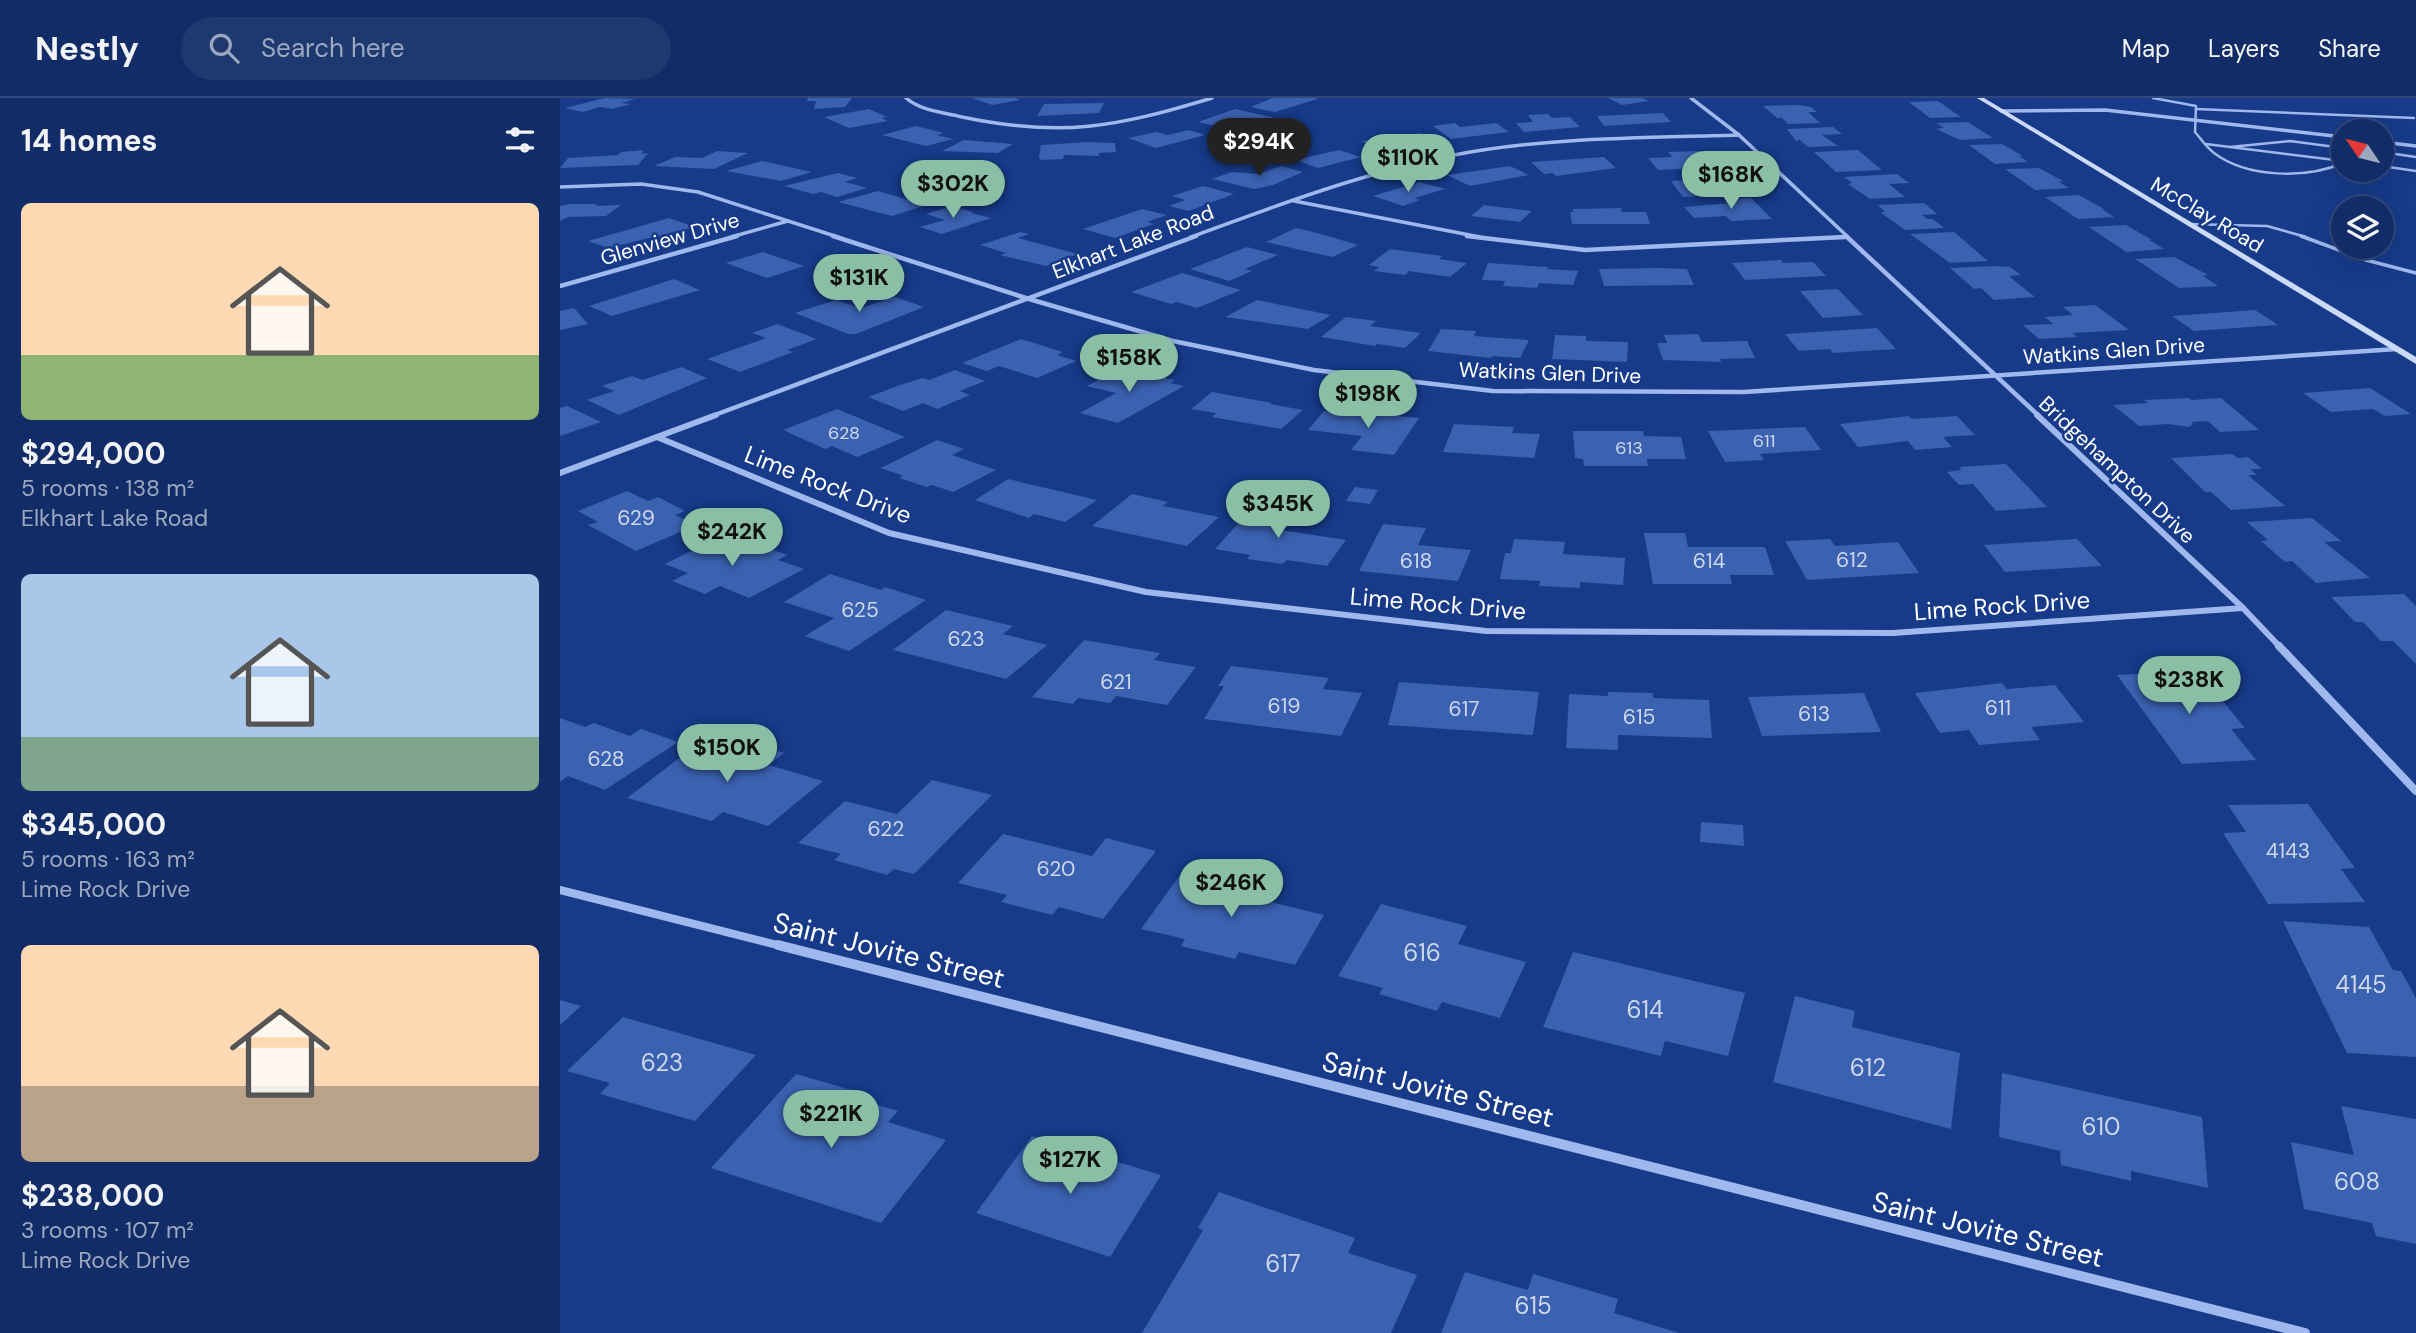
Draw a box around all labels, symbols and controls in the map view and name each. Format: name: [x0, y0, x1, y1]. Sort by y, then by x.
search box: [181, 17, 671, 80]
text: Nestly: [35, 27, 139, 70]
icon: search: [205, 29, 243, 67]
text: Search here: [261, 31, 405, 65]
text: Map: [2122, 33, 2170, 64]
text: Layers: [2208, 33, 2280, 64]
text: Share: [2318, 33, 2381, 64]
pin: $294K: [1210, 118, 1308, 178]
north arrow: [2331, 119, 2394, 182]
map controls: [2331, 119, 2394, 259]
text: 14 homes: [21, 121, 158, 160]
icon: filters: [501, 121, 539, 159]
text: $294K: [1223, 126, 1295, 156]
pin: $110K: [1359, 134, 1457, 194]
text: $110K: [1377, 142, 1439, 172]
pin: $168K: [1682, 152, 1780, 211]
text: $168K: [1698, 159, 1764, 189]
pin: $302K: [904, 160, 1002, 220]
text: $302K: [917, 168, 989, 198]
street label: McClay Road: [2145, 170, 2269, 260]
button: layers: [2331, 196, 2394, 259]
street label: Elkhart Lake Road: [1048, 198, 1218, 286]
street label: Glenview Drive: [597, 206, 743, 272]
icon: home: [217, 248, 343, 374]
pin: $131K: [810, 254, 908, 314]
text: $131K: [829, 262, 889, 292]
street label: Watkins Glen Drive: [2022, 331, 2206, 371]
pin: $158K: [1080, 334, 1178, 394]
text: $158K: [1096, 342, 1162, 372]
street label: Watkins Glen Drive: [1458, 356, 1642, 390]
pin: $198K: [1319, 370, 1417, 430]
text: $198K: [1335, 378, 1401, 408]
street label: Bridgehampton Drive: [2033, 390, 2201, 550]
house number: 628: [828, 421, 860, 445]
house number: 611: [1753, 429, 1775, 453]
text: $294,000: [21, 434, 166, 473]
house number: 613: [1615, 436, 1643, 460]
street label: Lime Rock Drive: [740, 438, 916, 531]
text: 5 rooms · 138 m²: [21, 473, 194, 503]
pin: $345K: [1229, 480, 1327, 540]
text: $345K: [1242, 488, 1314, 518]
text: Elkhart Lake Road: [21, 503, 208, 533]
house number: 629: [617, 504, 655, 532]
pin: $242K: [683, 508, 781, 568]
text: $242K: [697, 516, 767, 546]
house number: 612: [1836, 546, 1868, 574]
house number: 618: [1400, 547, 1432, 575]
house number: 614: [1693, 547, 1725, 575]
street label: Lime Rock Drive: [1349, 580, 1527, 627]
street label: Lime Rock Drive: [1913, 584, 2091, 627]
house number: 625: [841, 596, 879, 624]
icon: home: [217, 619, 343, 745]
house number: 623: [947, 625, 985, 653]
pin: $238K: [2140, 656, 2238, 716]
text: $238K: [2154, 664, 2224, 694]
house number: 621: [1100, 668, 1132, 696]
house number: 619: [1268, 692, 1300, 720]
house number: 611: [1985, 694, 2011, 722]
house number: 617: [1449, 695, 1479, 723]
house number: 613: [1798, 700, 1830, 728]
house number: 615: [1623, 703, 1655, 731]
pin: $150K: [678, 724, 776, 784]
text: $150K: [693, 732, 761, 762]
house number: 628: [587, 745, 625, 773]
text: $345,000: [21, 805, 166, 844]
house number: 622: [868, 815, 904, 843]
house number: 4143: [2266, 837, 2310, 865]
text: 5 rooms · 163 m²: [21, 844, 195, 874]
house number: 620: [1037, 855, 1075, 883]
pin: $246K: [1182, 860, 1280, 919]
text: $246K: [1195, 867, 1267, 897]
text: Lime Rock Drive: [21, 874, 190, 904]
street label: Saint Jovite Street: [769, 904, 1009, 997]
house number: 616: [1403, 937, 1441, 968]
house number: 4145: [2335, 969, 2387, 1000]
icon: home: [217, 990, 343, 1116]
house number: 614: [1626, 994, 1664, 1025]
street label: Saint Jovite Street: [1318, 1043, 1558, 1136]
house number: 623: [641, 1047, 683, 1078]
house number: 612: [1850, 1052, 1886, 1083]
pin: $221K: [782, 1090, 880, 1150]
text: $221K: [799, 1098, 863, 1128]
house number: 610: [2082, 1111, 2120, 1142]
pin: $127K: [1021, 1136, 1119, 1196]
text: $127K: [1039, 1144, 1101, 1174]
house number: 608: [2334, 1166, 2380, 1197]
text: $238,000: [21, 1176, 164, 1215]
street label: Saint Jovite Street: [1868, 1183, 2108, 1276]
text: 3 rooms · 107 m²: [21, 1215, 194, 1245]
text: Lime Rock Drive: [21, 1245, 190, 1275]
house number: 617: [1265, 1248, 1301, 1279]
house number: 615: [1514, 1290, 1552, 1321]

